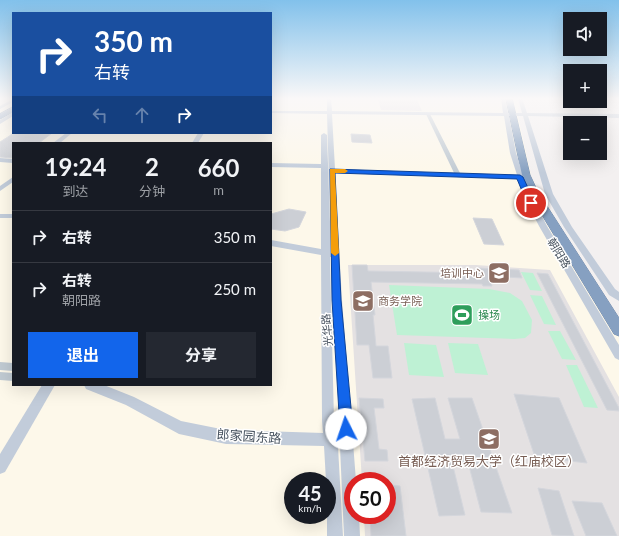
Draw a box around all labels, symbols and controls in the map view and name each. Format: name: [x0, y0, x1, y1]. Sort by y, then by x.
map controls: [563, 12, 607, 160]
button: sound: [563, 12, 607, 56]
text: 350 m: [94, 24, 173, 58]
icon: right: [28, 28, 80, 80]
text: 右转: [94, 61, 130, 83]
button: +: [563, 64, 607, 108]
icon: left: [89, 104, 111, 126]
icon: ahead: [131, 104, 153, 126]
icon: right: [173, 104, 195, 126]
button: −: [563, 116, 607, 160]
text: 19:24: [45, 152, 106, 181]
text: 2: [145, 152, 159, 181]
text: 660: [198, 153, 239, 182]
text: m: [213, 182, 224, 198]
text: 到达: [63, 183, 89, 199]
text: 分钟: [139, 183, 165, 199]
pin: [514, 186, 548, 220]
icon: arrive: [520, 192, 542, 214]
icon: right: [28, 226, 50, 248]
text: 右转: [62, 228, 92, 246]
text: 350 m: [214, 228, 256, 246]
street label: 朝阳路: [545, 235, 573, 270]
school or university icon: 培训中心: [486, 260, 512, 286]
place label: 培训中心: [440, 266, 484, 279]
text: 右转: [62, 271, 92, 289]
icon: right: [28, 278, 50, 300]
text: 250 m: [214, 280, 256, 298]
school or university icon: 商务学院: [350, 288, 376, 314]
text: 朝阳路: [62, 292, 101, 308]
place label: 商务学院: [378, 294, 422, 307]
sports icon: 操场: [449, 302, 475, 328]
place label: 操场: [478, 308, 500, 321]
street label: 光华路: [319, 313, 334, 347]
button: 退出: [28, 332, 138, 378]
button: 分享: [146, 332, 256, 378]
position arrow: [325, 408, 367, 450]
street label: 郎家园东路: [216, 426, 282, 446]
school or university icon: 首都经济贸易大学（红庙校区）: [476, 426, 502, 452]
place label: 首都经济贸易大学（红庙校区）: [398, 453, 580, 469]
speed limit sign: 50: [344, 472, 396, 524]
text: 45: [298, 481, 322, 505]
text: km/h: [298, 502, 322, 514]

